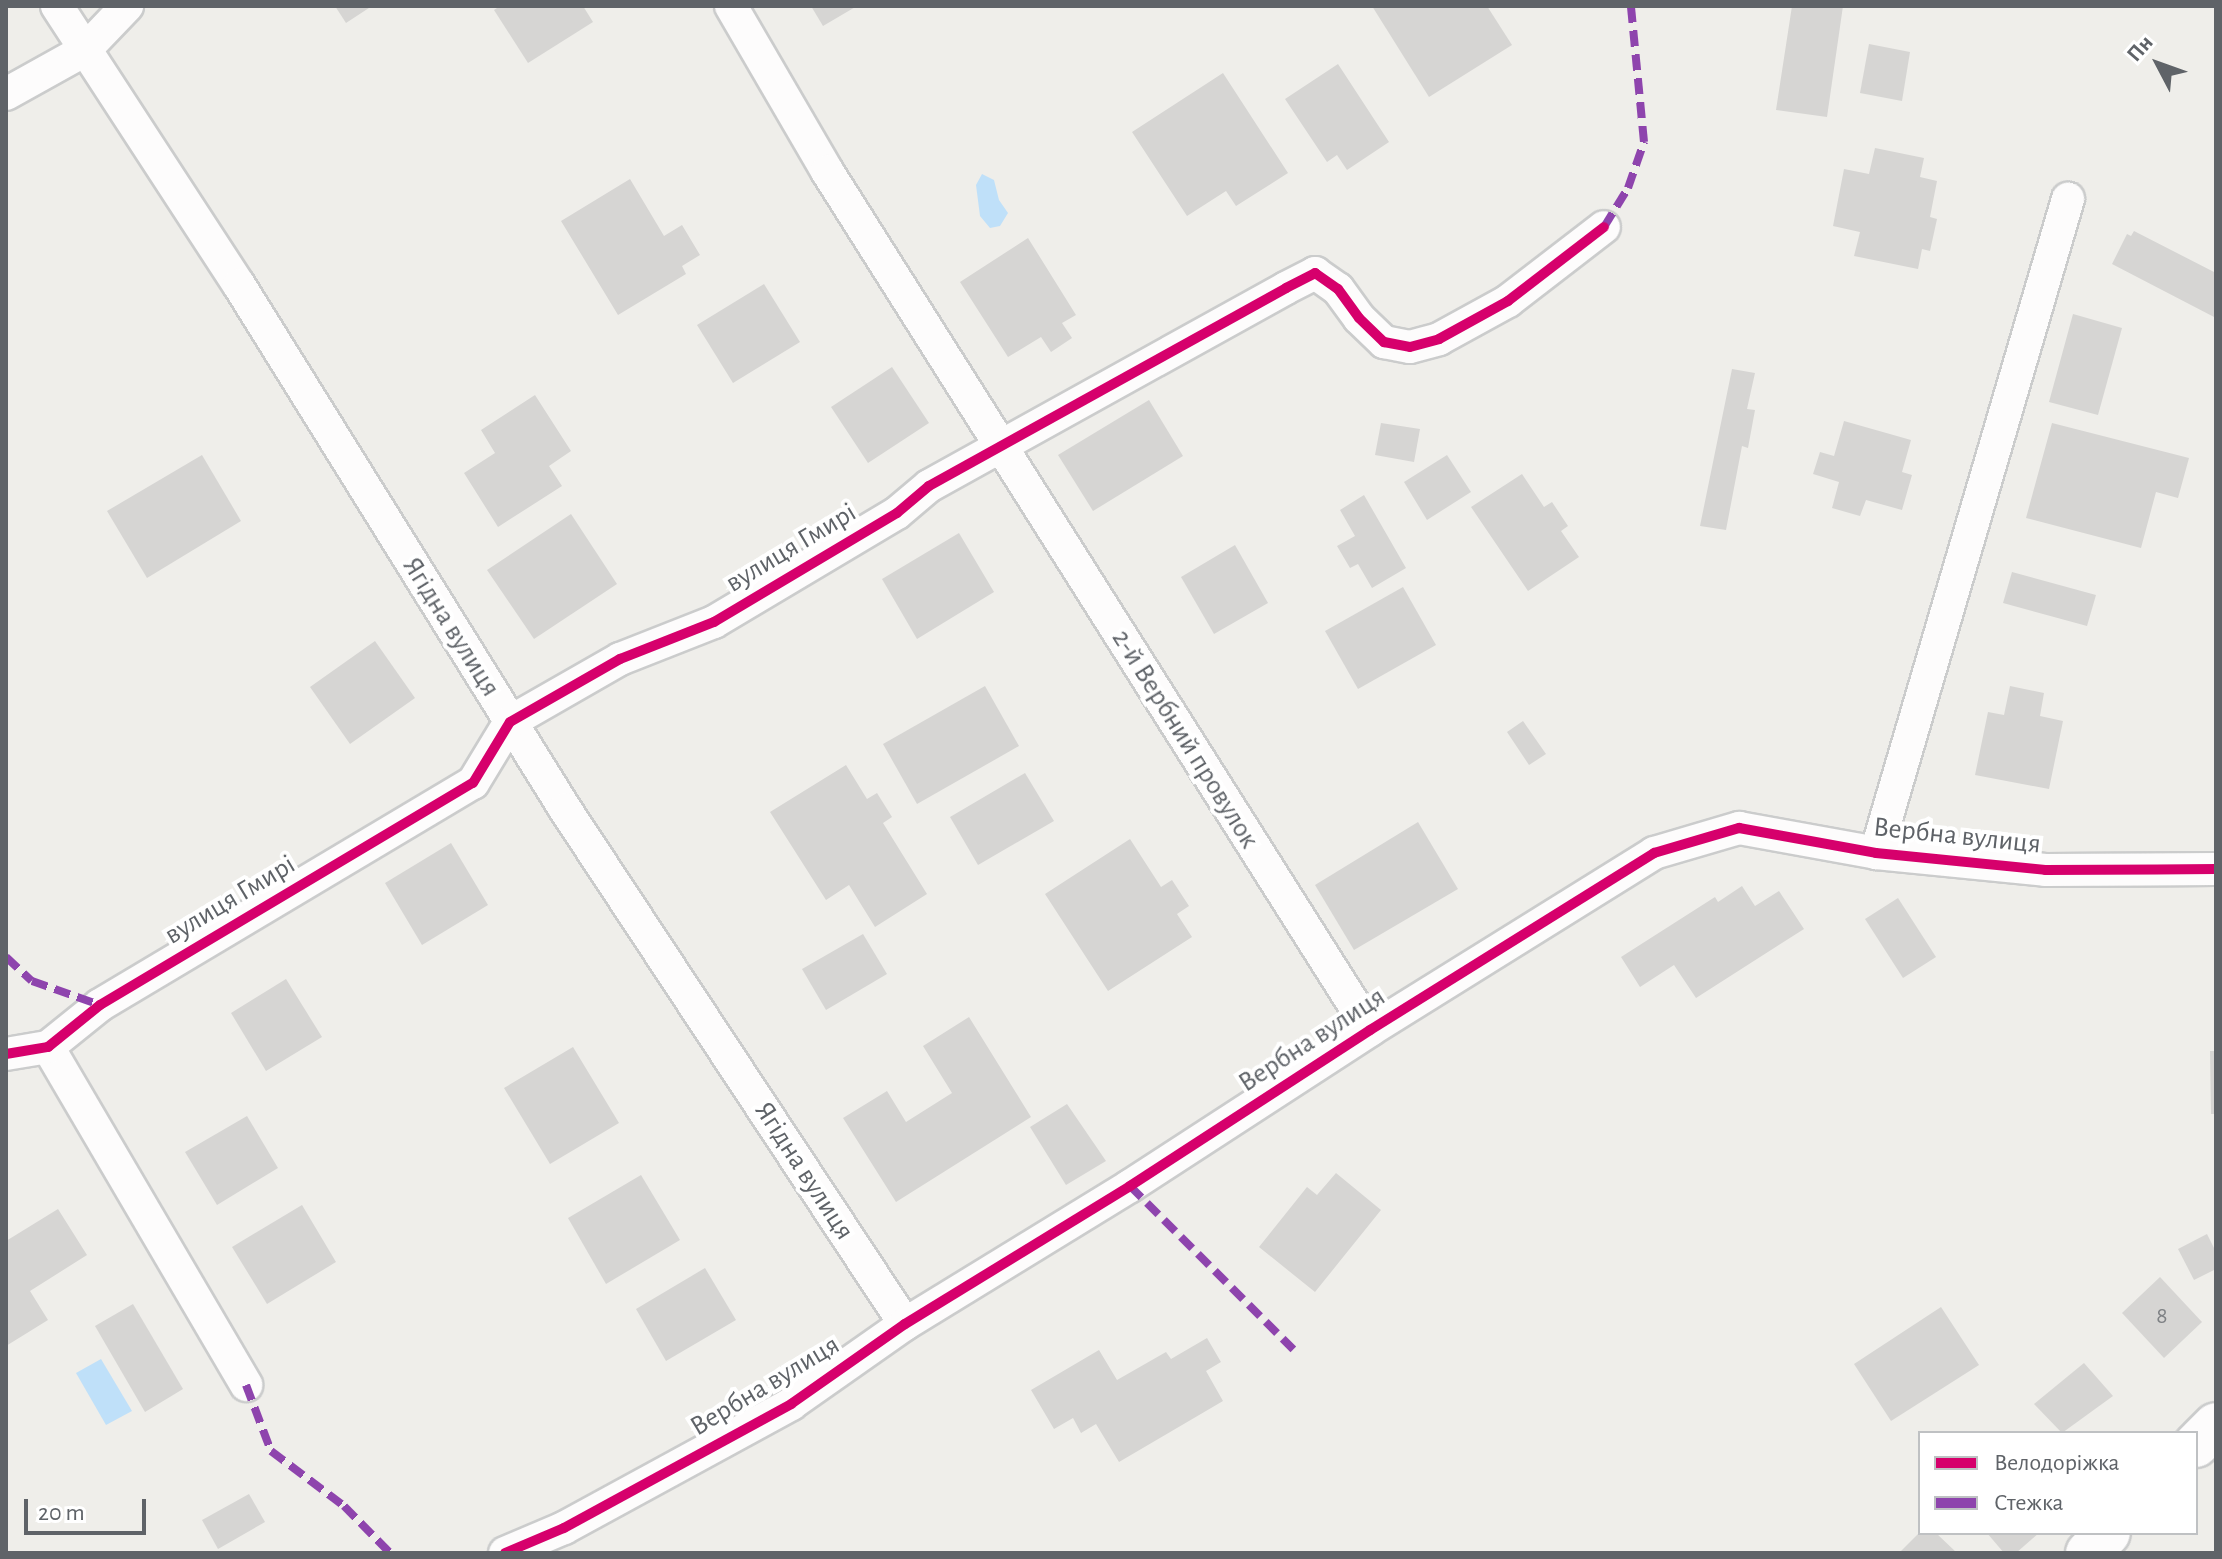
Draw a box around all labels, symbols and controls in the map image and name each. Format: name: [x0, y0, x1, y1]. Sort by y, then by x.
north arrow: [2118, 24, 2198, 104]
text: Пн: [2123, 31, 2157, 66]
street label: вулиця Гмирі: [720, 496, 862, 600]
street label: Ягідна вулиця: [395, 551, 507, 703]
street label: 2-й Вербний провулок: [1104, 623, 1266, 855]
street label: Вербна вулиця: [1872, 810, 2042, 862]
street label: вулиця Гмирі: [159, 848, 301, 952]
street label: Вербна вулиця: [1232, 980, 1392, 1100]
street label: Ягідна вулиця: [747, 1096, 861, 1246]
house number: 8: [2156, 1303, 2168, 1331]
street label: Вербна вулиця: [684, 1328, 846, 1444]
legend: [1918, 1431, 2198, 1535]
text: Велодоріжка: [1994, 1451, 2119, 1475]
scale bar: [28, 1483, 150, 1533]
text: Стежка: [1994, 1491, 2063, 1515]
text: 20 m: [38, 1501, 85, 1525]

